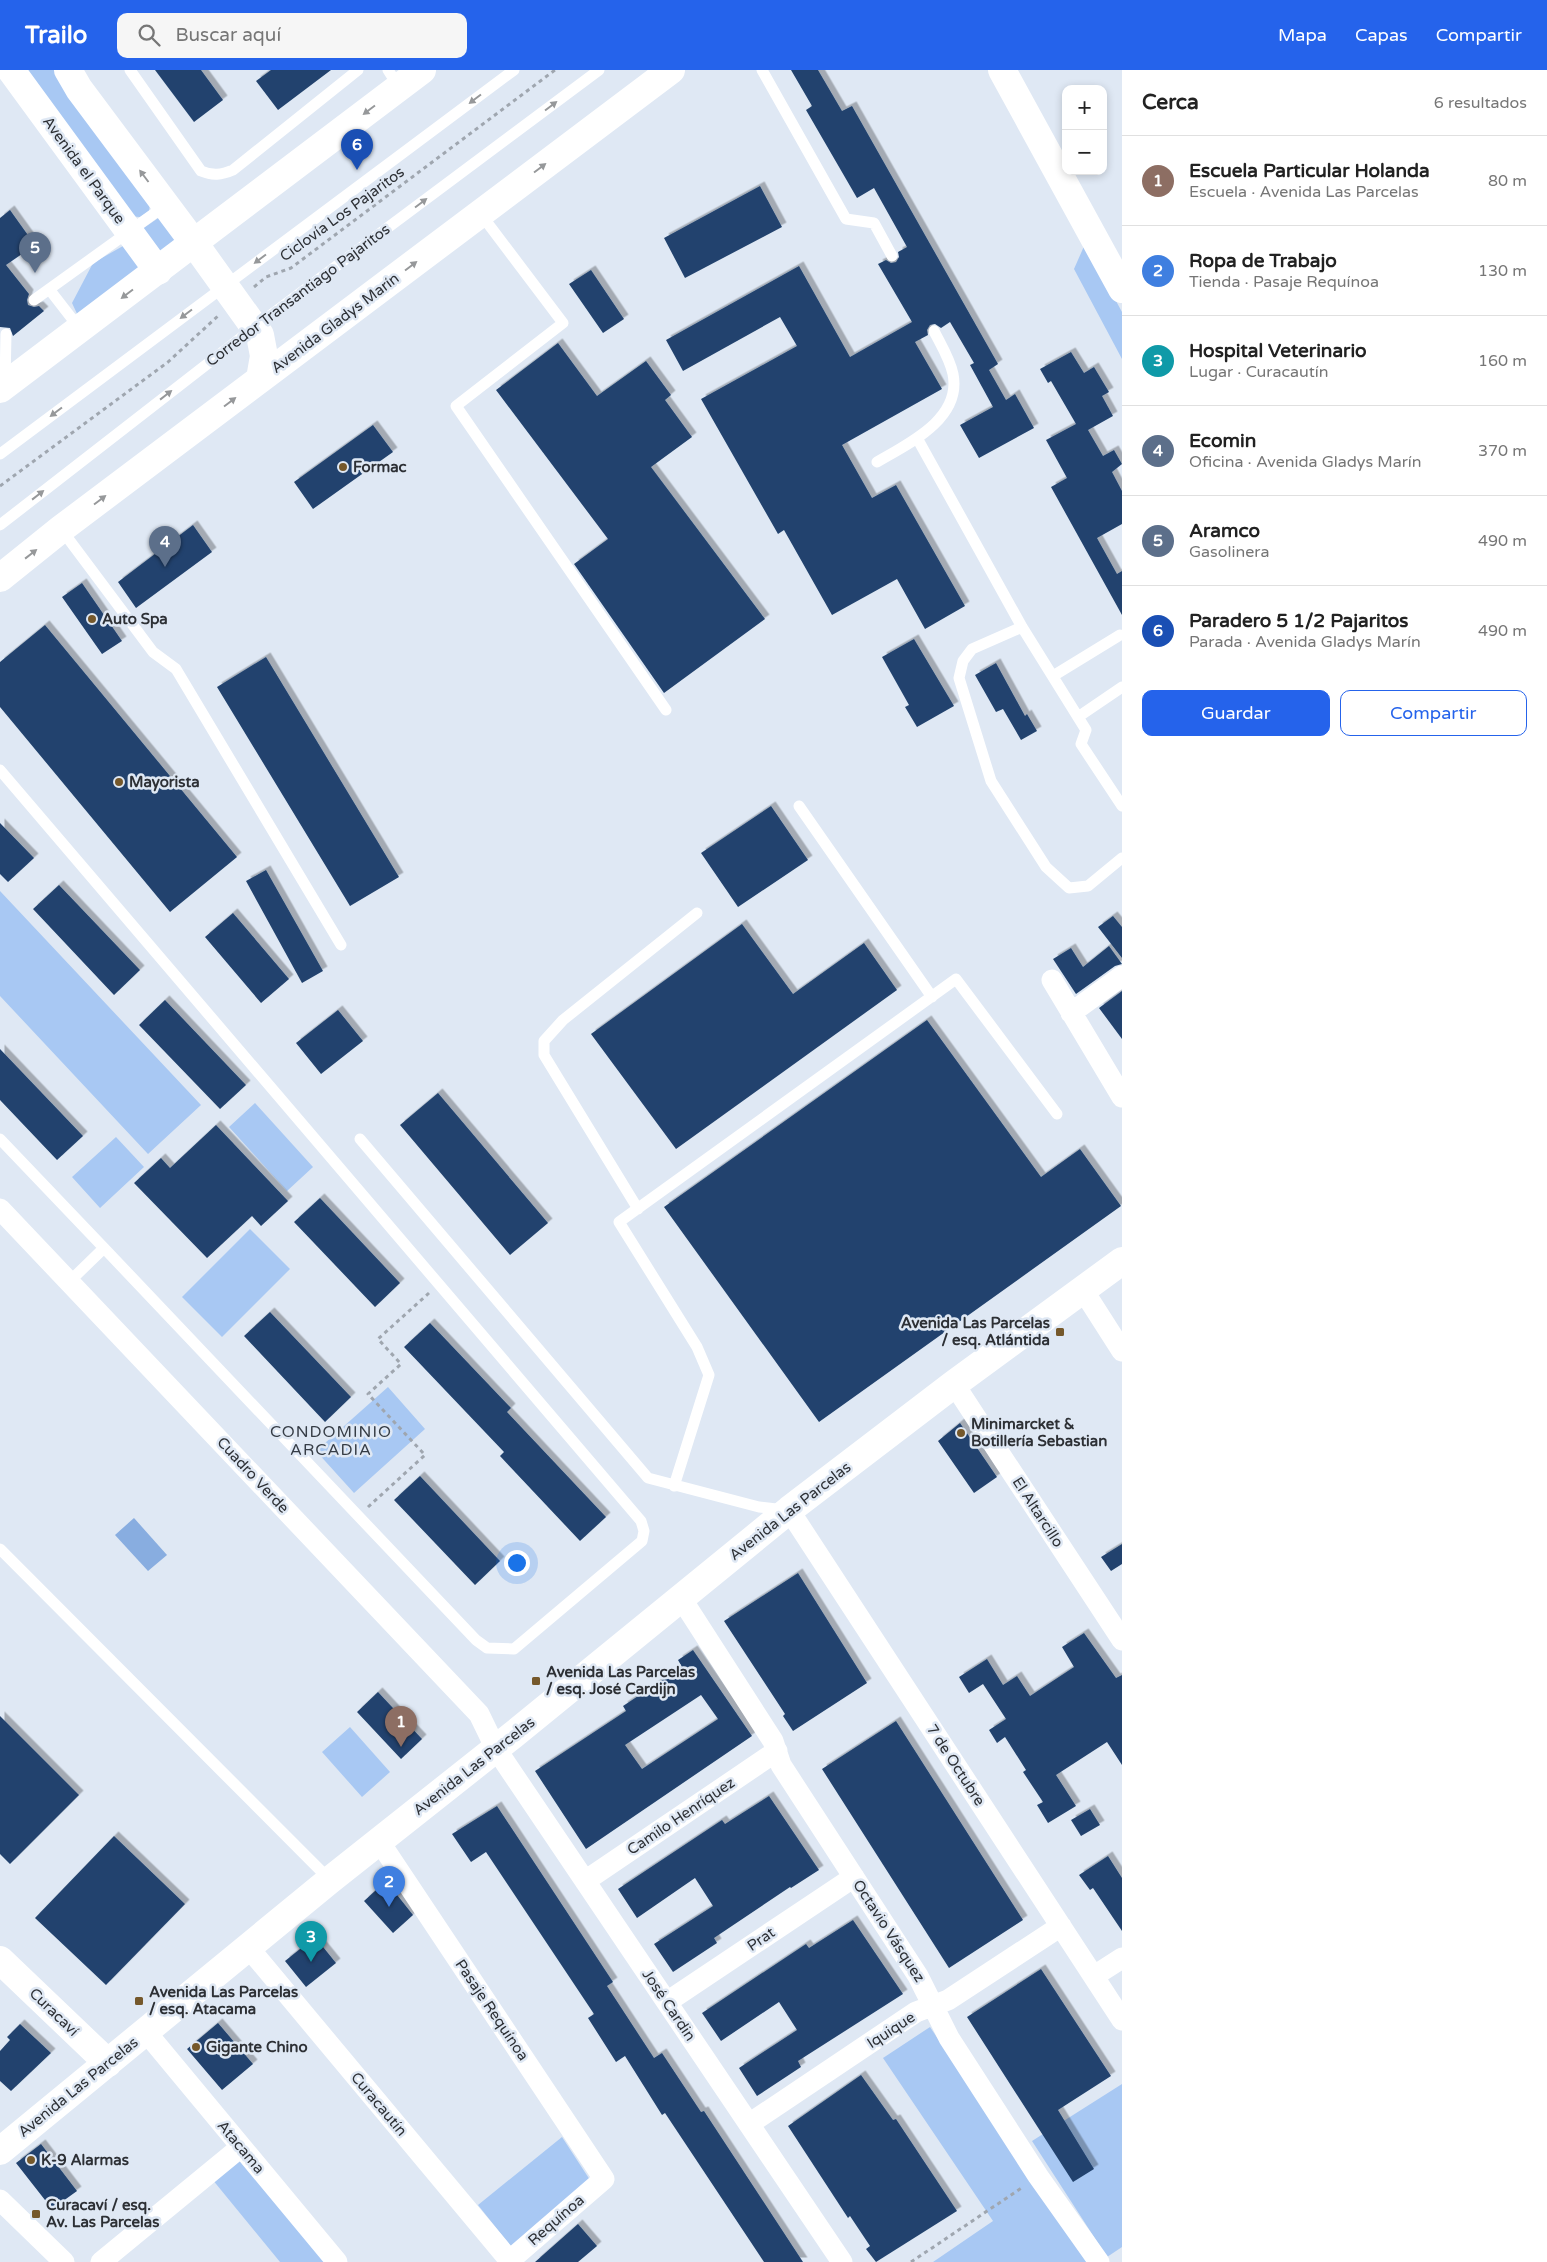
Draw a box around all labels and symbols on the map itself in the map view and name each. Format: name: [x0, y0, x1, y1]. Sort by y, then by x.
one-way arrow: [468, 94, 482, 104]
one-way arrow: [544, 100, 557, 111]
one-way arrow: [362, 105, 376, 115]
street label: Avenida el Parque: [39, 113, 129, 227]
pin: 6: [341, 129, 373, 170]
street label: Ciclovía Los Pajaritos: [276, 163, 408, 265]
one-way arrow: [534, 163, 547, 173]
one-way arrow: [139, 169, 149, 183]
one-way arrow: [414, 198, 428, 208]
street label: Corredor Transantiago Pajaritos: [203, 220, 393, 370]
pin: 5: [19, 232, 51, 273]
one-way arrow: [254, 253, 267, 264]
one-way arrow: [404, 260, 417, 271]
street label: Avenida Gladys Marín: [268, 269, 402, 377]
one-way arrow: [121, 288, 134, 299]
one-way arrow: [179, 309, 193, 319]
one-way arrow: [159, 389, 172, 400]
one-way arrow: [223, 397, 237, 407]
one-way arrow: [49, 407, 63, 417]
place label: Formac: [353, 458, 407, 476]
marker: Formac: [337, 461, 349, 473]
one-way arrow: [31, 489, 44, 500]
one-way arrow: [93, 495, 107, 505]
pin: 4: [149, 526, 181, 567]
one-way arrow: [24, 548, 37, 559]
place label: Auto Spa: [102, 610, 168, 629]
marker: Auto Spa: [86, 613, 98, 625]
place label: Mayorista: [129, 773, 200, 792]
marker: Mayorista: [113, 776, 125, 788]
place label: Avenida Las Parcelas / esq. Atlántida: [901, 1314, 1050, 1350]
marker: Avenida Las Parcelas / esq. Atlántida: [1054, 1326, 1066, 1338]
place label: Minimarcket & Botillería Sebastian: [971, 1415, 1107, 1450]
district label: CONDOMINIO ARCADIA: [270, 1422, 392, 1460]
marker: Minimarcket & Botillería Sebastian: [955, 1427, 967, 1439]
street label: Cuadro Verde: [213, 1433, 293, 1517]
street label: Avenida Las Parcelas: [726, 1458, 854, 1564]
street label: El Altarcillo: [1009, 1474, 1067, 1550]
your location: [504, 1550, 530, 1576]
place label: Avenida Las Parcelas / esq. José Cardijn: [546, 1663, 695, 1699]
marker: Avenida Las Parcelas / esq. José Cardijn: [530, 1675, 542, 1687]
pin: 1: [385, 1706, 417, 1747]
street label: Avenida Las Parcelas: [410, 1713, 538, 1819]
street label: 7 de Octubre: [923, 1721, 989, 1809]
street label: Camilo Henríquez: [624, 1773, 738, 1859]
pin: 2: [373, 1866, 405, 1907]
street label: Octavio Vásquez: [849, 1876, 929, 1986]
pin: 3: [295, 1921, 327, 1962]
street label: Prat: [744, 1923, 779, 1955]
street label: Pasaje Requínoa: [452, 1956, 532, 2064]
street label: José Cardin: [638, 1966, 700, 2044]
place label: Avenida Las Parcelas / esq. Atacama: [149, 1983, 298, 2019]
street label: Curacaví: [26, 1984, 83, 2040]
marker: Avenida Las Parcelas / esq. Atacama: [133, 1995, 145, 2007]
street label: Iquique: [864, 2008, 918, 2052]
street label: Avenida Las Parcelas: [14, 2033, 142, 2141]
place label: Gigante Chino: [206, 2038, 308, 2057]
marker: Gigante Chino: [190, 2041, 202, 2053]
street label: Curacautín: [347, 2068, 411, 2140]
street label: Atacama: [214, 2117, 268, 2177]
place label: K-9 Alarmas: [41, 2151, 129, 2169]
marker: K-9 Alarmas: [25, 2154, 37, 2166]
street label: Requínoa: [524, 2191, 588, 2249]
place label: Curacaví / esq. Av. Las Parcelas: [46, 2196, 159, 2231]
marker: Curacaví / esq. Av. Las Parcelas: [30, 2208, 42, 2220]

